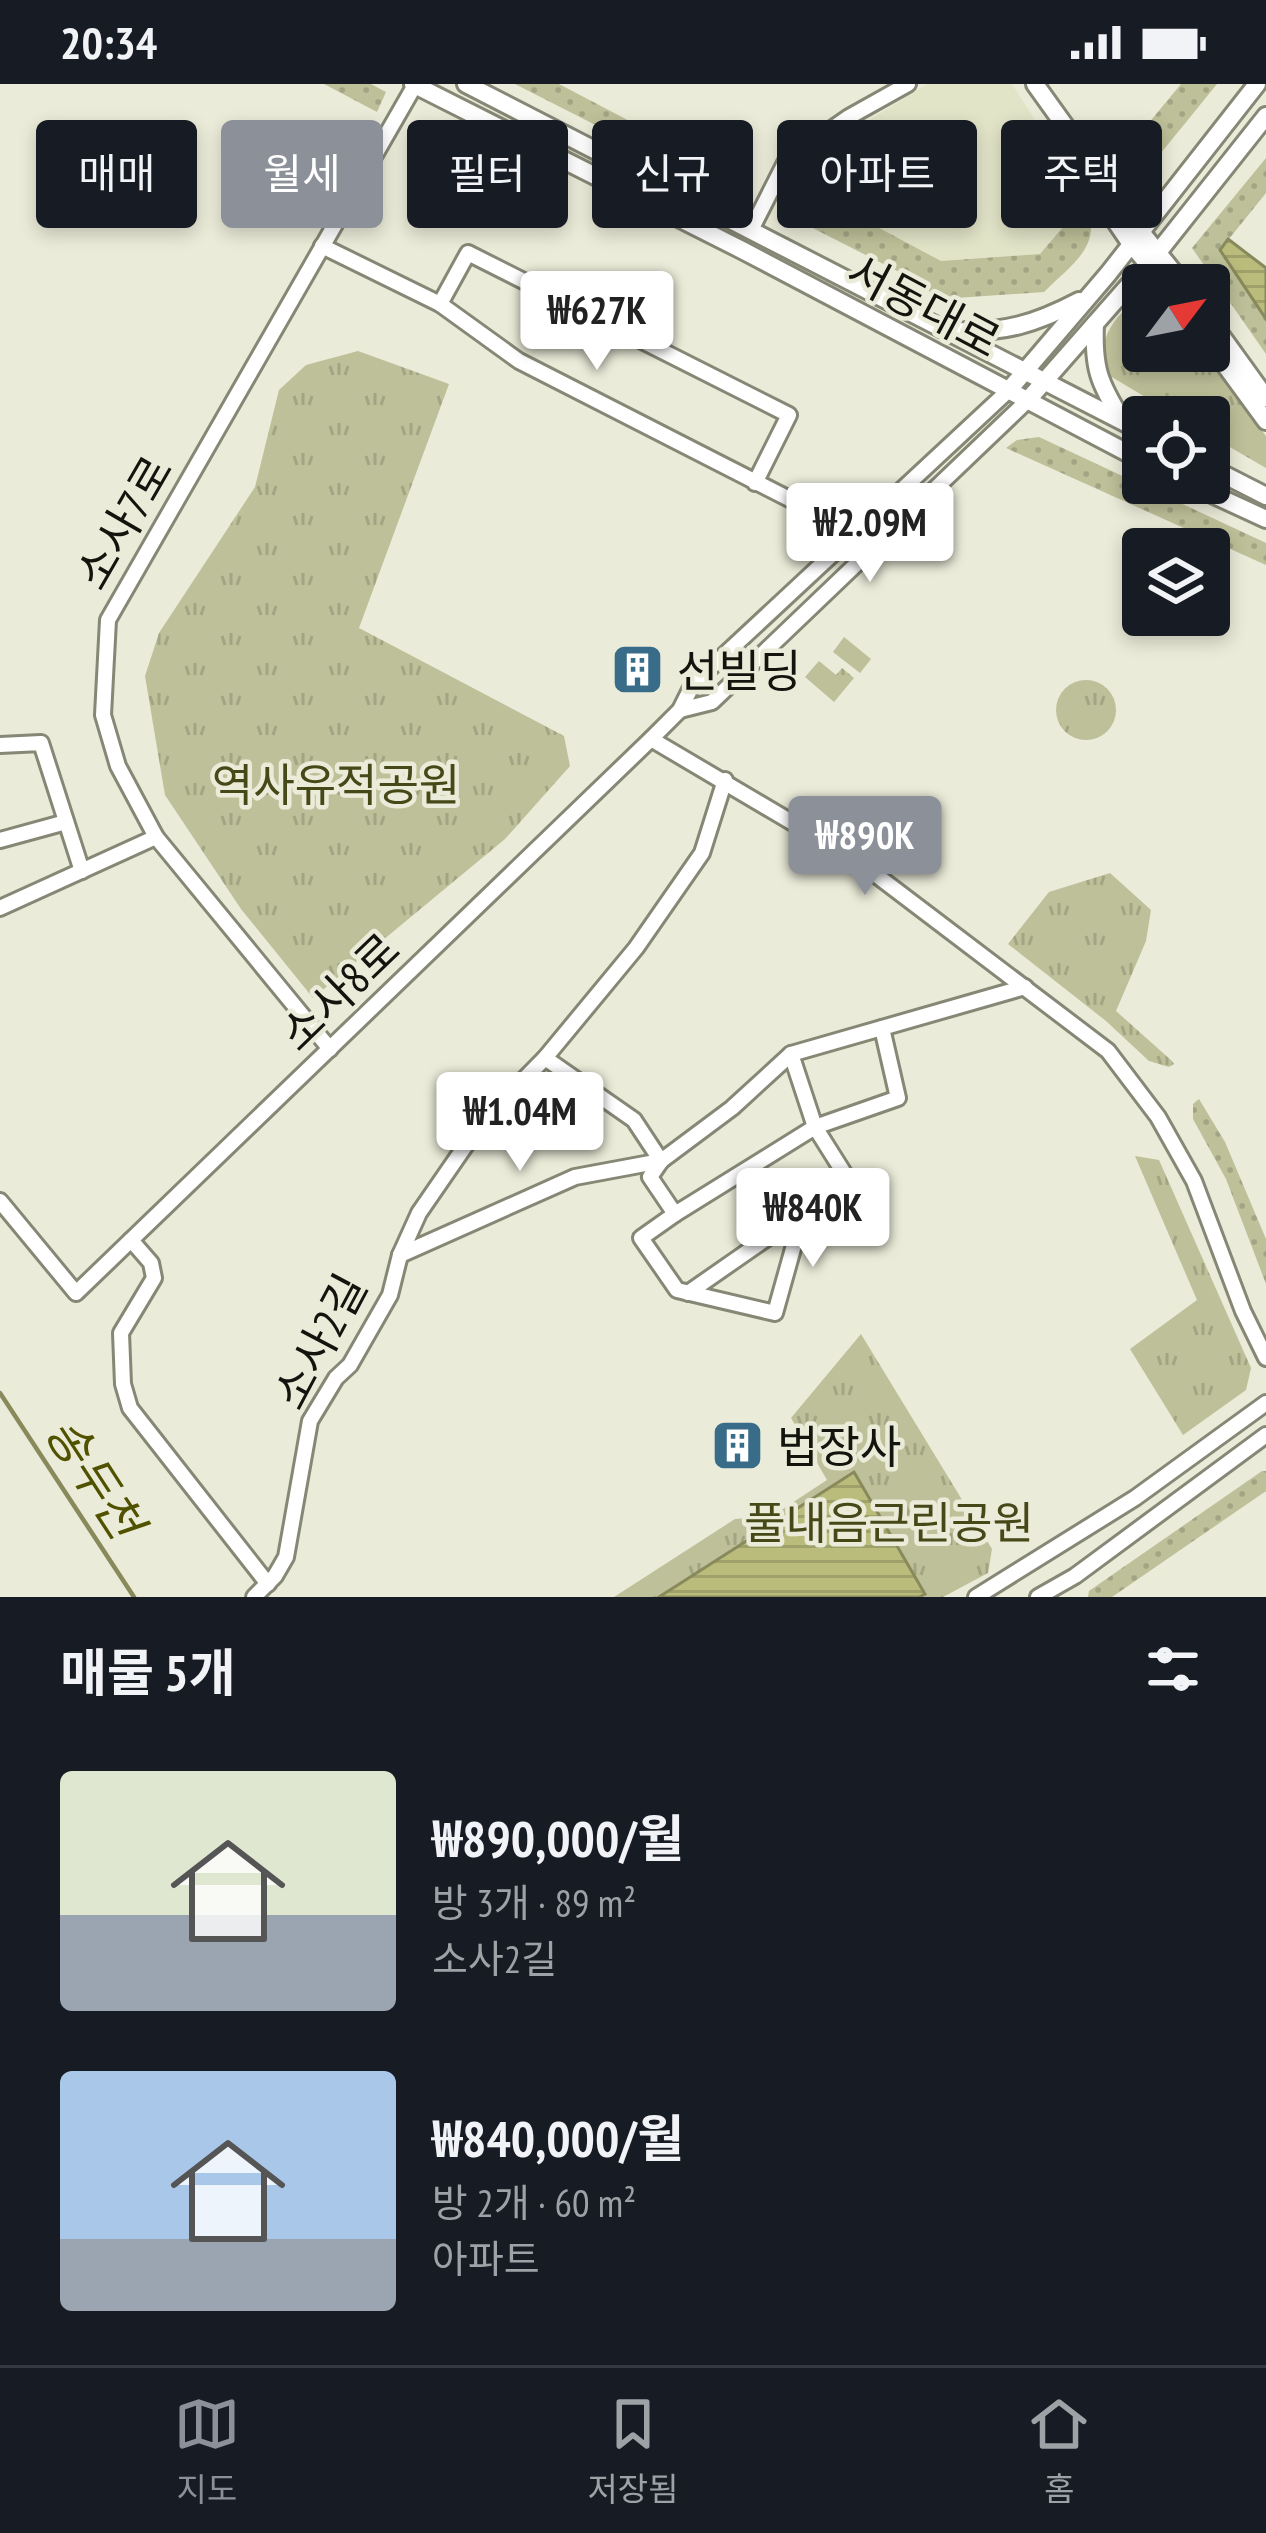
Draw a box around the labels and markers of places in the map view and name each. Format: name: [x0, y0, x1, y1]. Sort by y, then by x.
pin: ₩627K: [513, 271, 681, 373]
pin: ₩2.09M: [772, 483, 968, 585]
place label: 선빌딩: [677, 641, 801, 699]
building icon: 선빌딩: [610, 642, 666, 698]
pin: ₩890K: [781, 796, 949, 898]
pin: ₩1.04M: [422, 1072, 618, 1174]
pin: ₩840K: [729, 1168, 897, 1270]
place label: 법장사: [777, 1417, 901, 1475]
building icon: 법장사: [710, 1418, 766, 1474]

